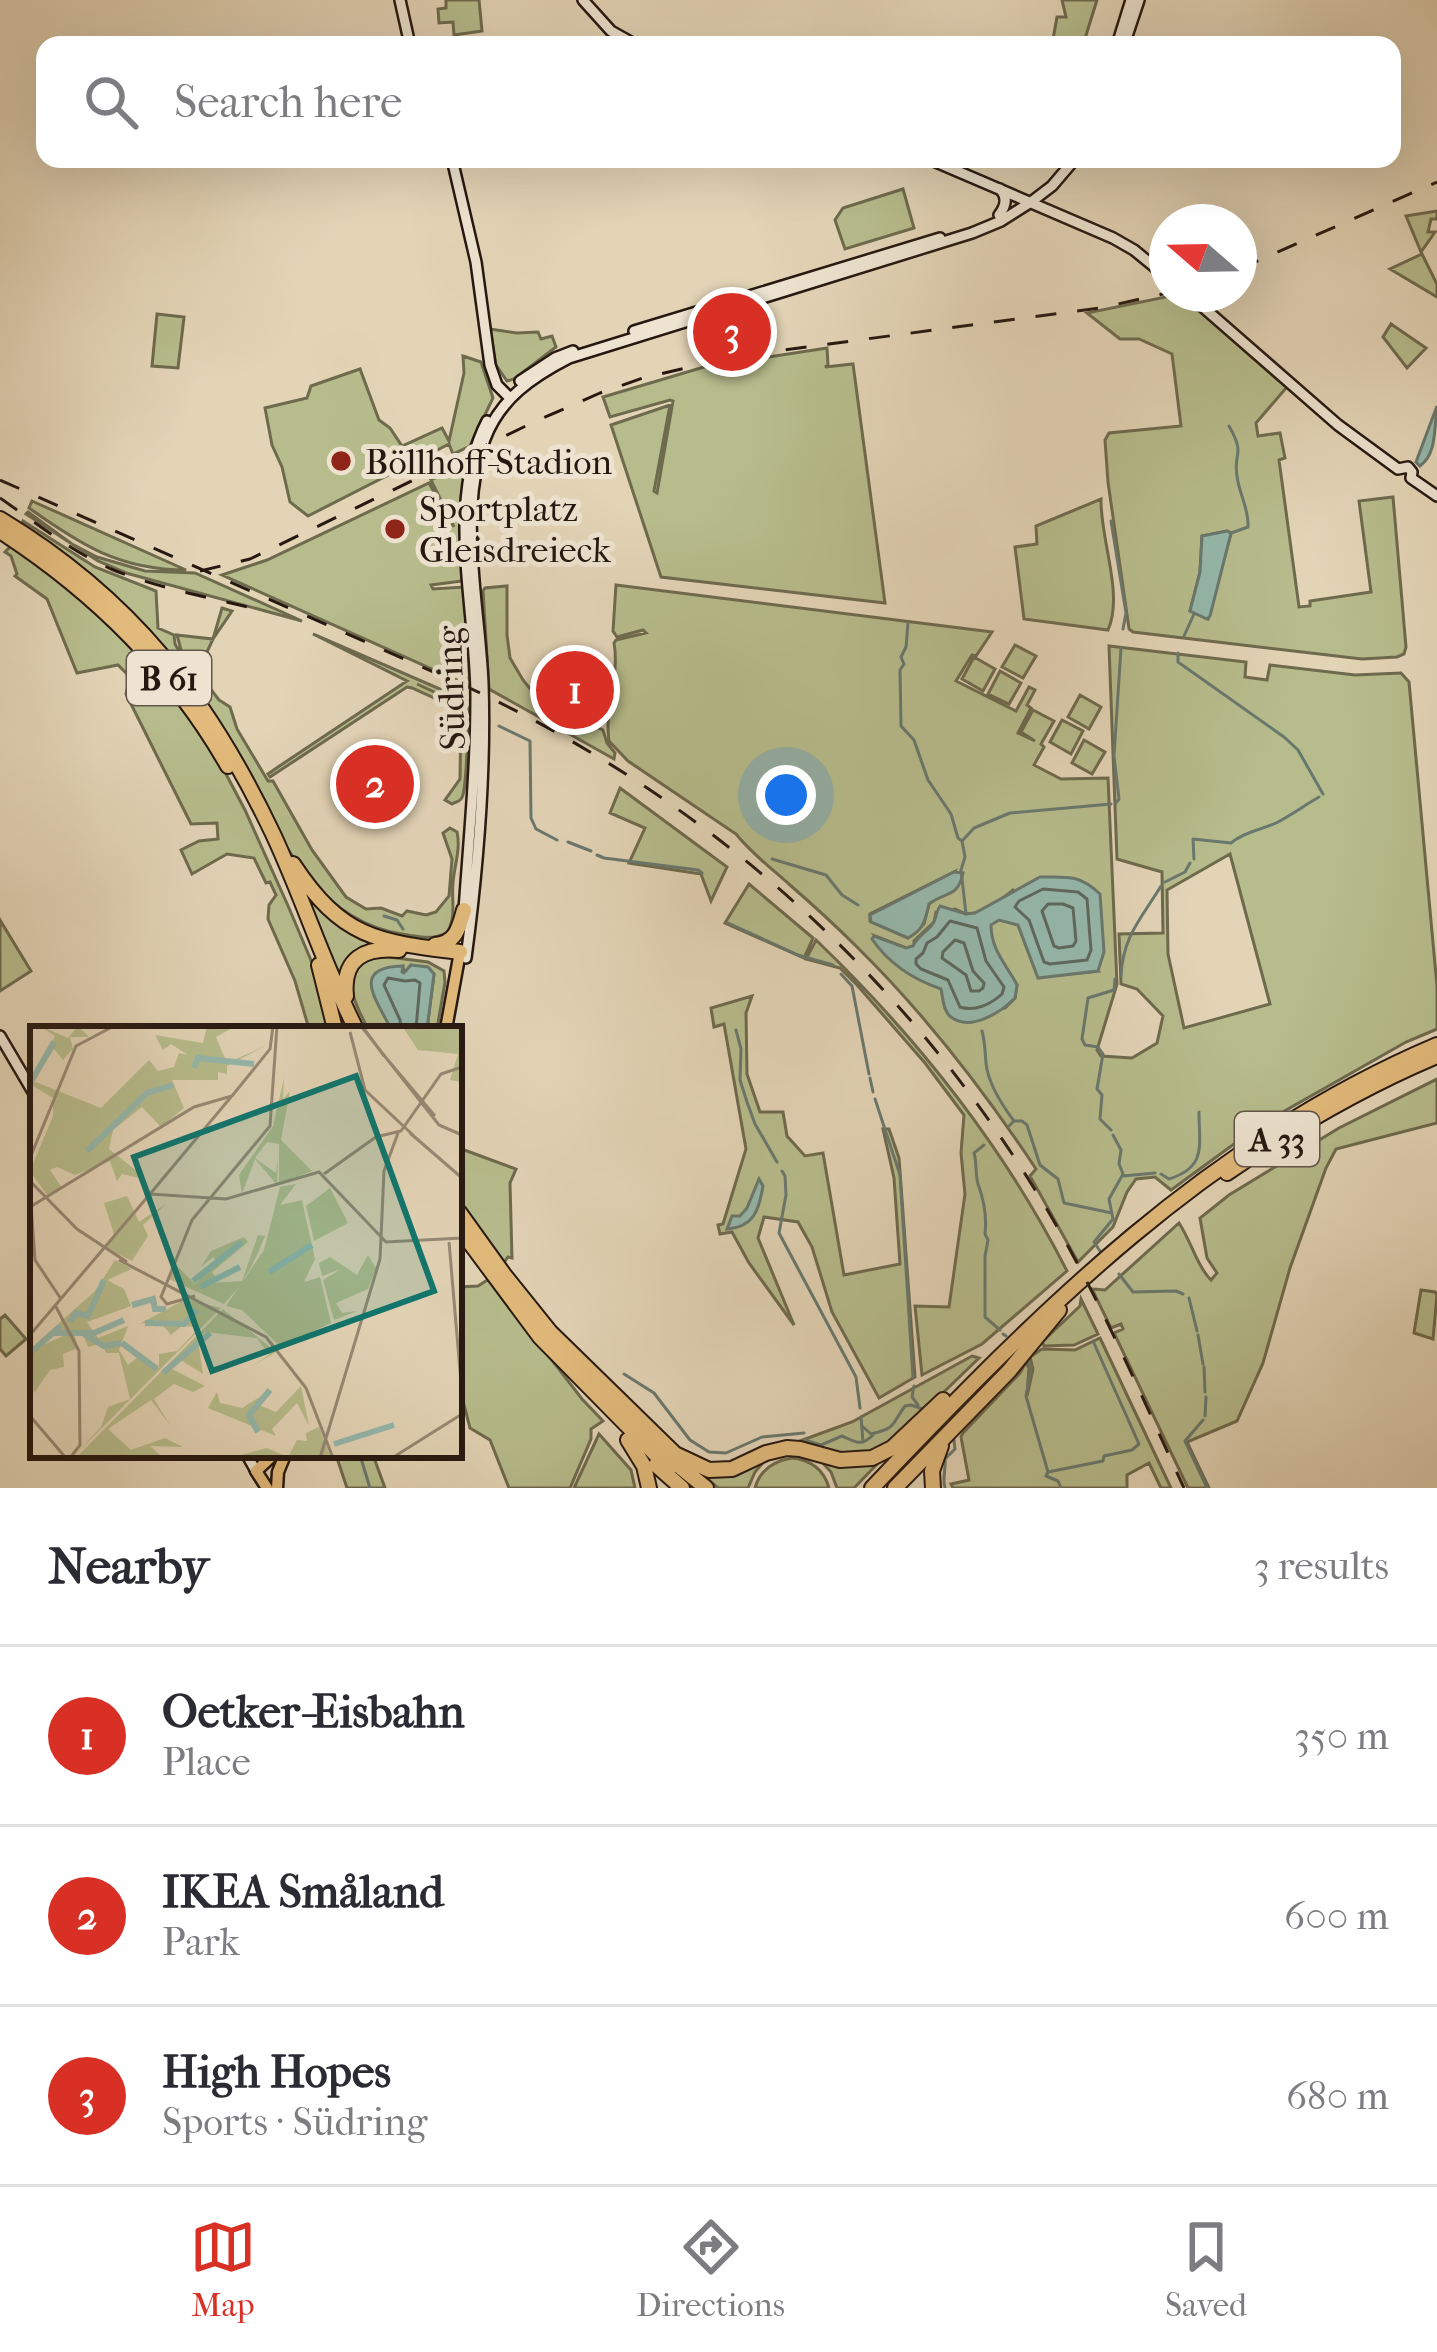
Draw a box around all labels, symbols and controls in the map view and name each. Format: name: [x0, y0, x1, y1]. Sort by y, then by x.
search box: [36, 36, 1401, 168]
icon: search: [78, 69, 144, 135]
text: Search here: [174, 76, 402, 129]
north arrow: [1149, 204, 1257, 312]
pin: 3: [693, 287, 771, 377]
place label: Böllhoff-Stadion: [365, 441, 612, 483]
marker: Böllhoff-Stadion: [328, 448, 354, 474]
place label: Sportplatz Gleisdreieck: [419, 488, 611, 571]
marker: Sportplatz Gleisdreieck: [382, 516, 408, 542]
street label: Südring: [428, 624, 474, 751]
pin: 1: [536, 645, 614, 735]
road number: B 61: [127, 651, 211, 705]
pin: 2: [336, 739, 414, 829]
your location: [756, 765, 816, 825]
inset map: [30, 1026, 462, 1458]
road number: A 33: [1235, 1112, 1319, 1166]
text: Nearby: [48, 1536, 209, 1596]
text: 3 results: [1254, 1543, 1389, 1589]
text: Oetker-Eisbahn: [162, 1686, 465, 1739]
text: 1: [80, 1713, 94, 1759]
text: 350 m: [1294, 1713, 1389, 1759]
text: Place: [162, 1739, 251, 1785]
text: IKEA Småland: [162, 1866, 444, 1919]
text: 2: [77, 1893, 97, 1939]
text: 600 m: [1284, 1893, 1389, 1939]
text: Park: [162, 1919, 240, 1965]
text: High Hopes: [162, 2046, 391, 2099]
text: 3: [79, 2073, 95, 2119]
text: 680 m: [1286, 2073, 1389, 2119]
text: Sports · Südring: [162, 2099, 427, 2145]
tab: Map: [190, 2214, 256, 2325]
tab: Directions: [636, 2214, 785, 2325]
tab: Saved: [1165, 2214, 1247, 2325]

